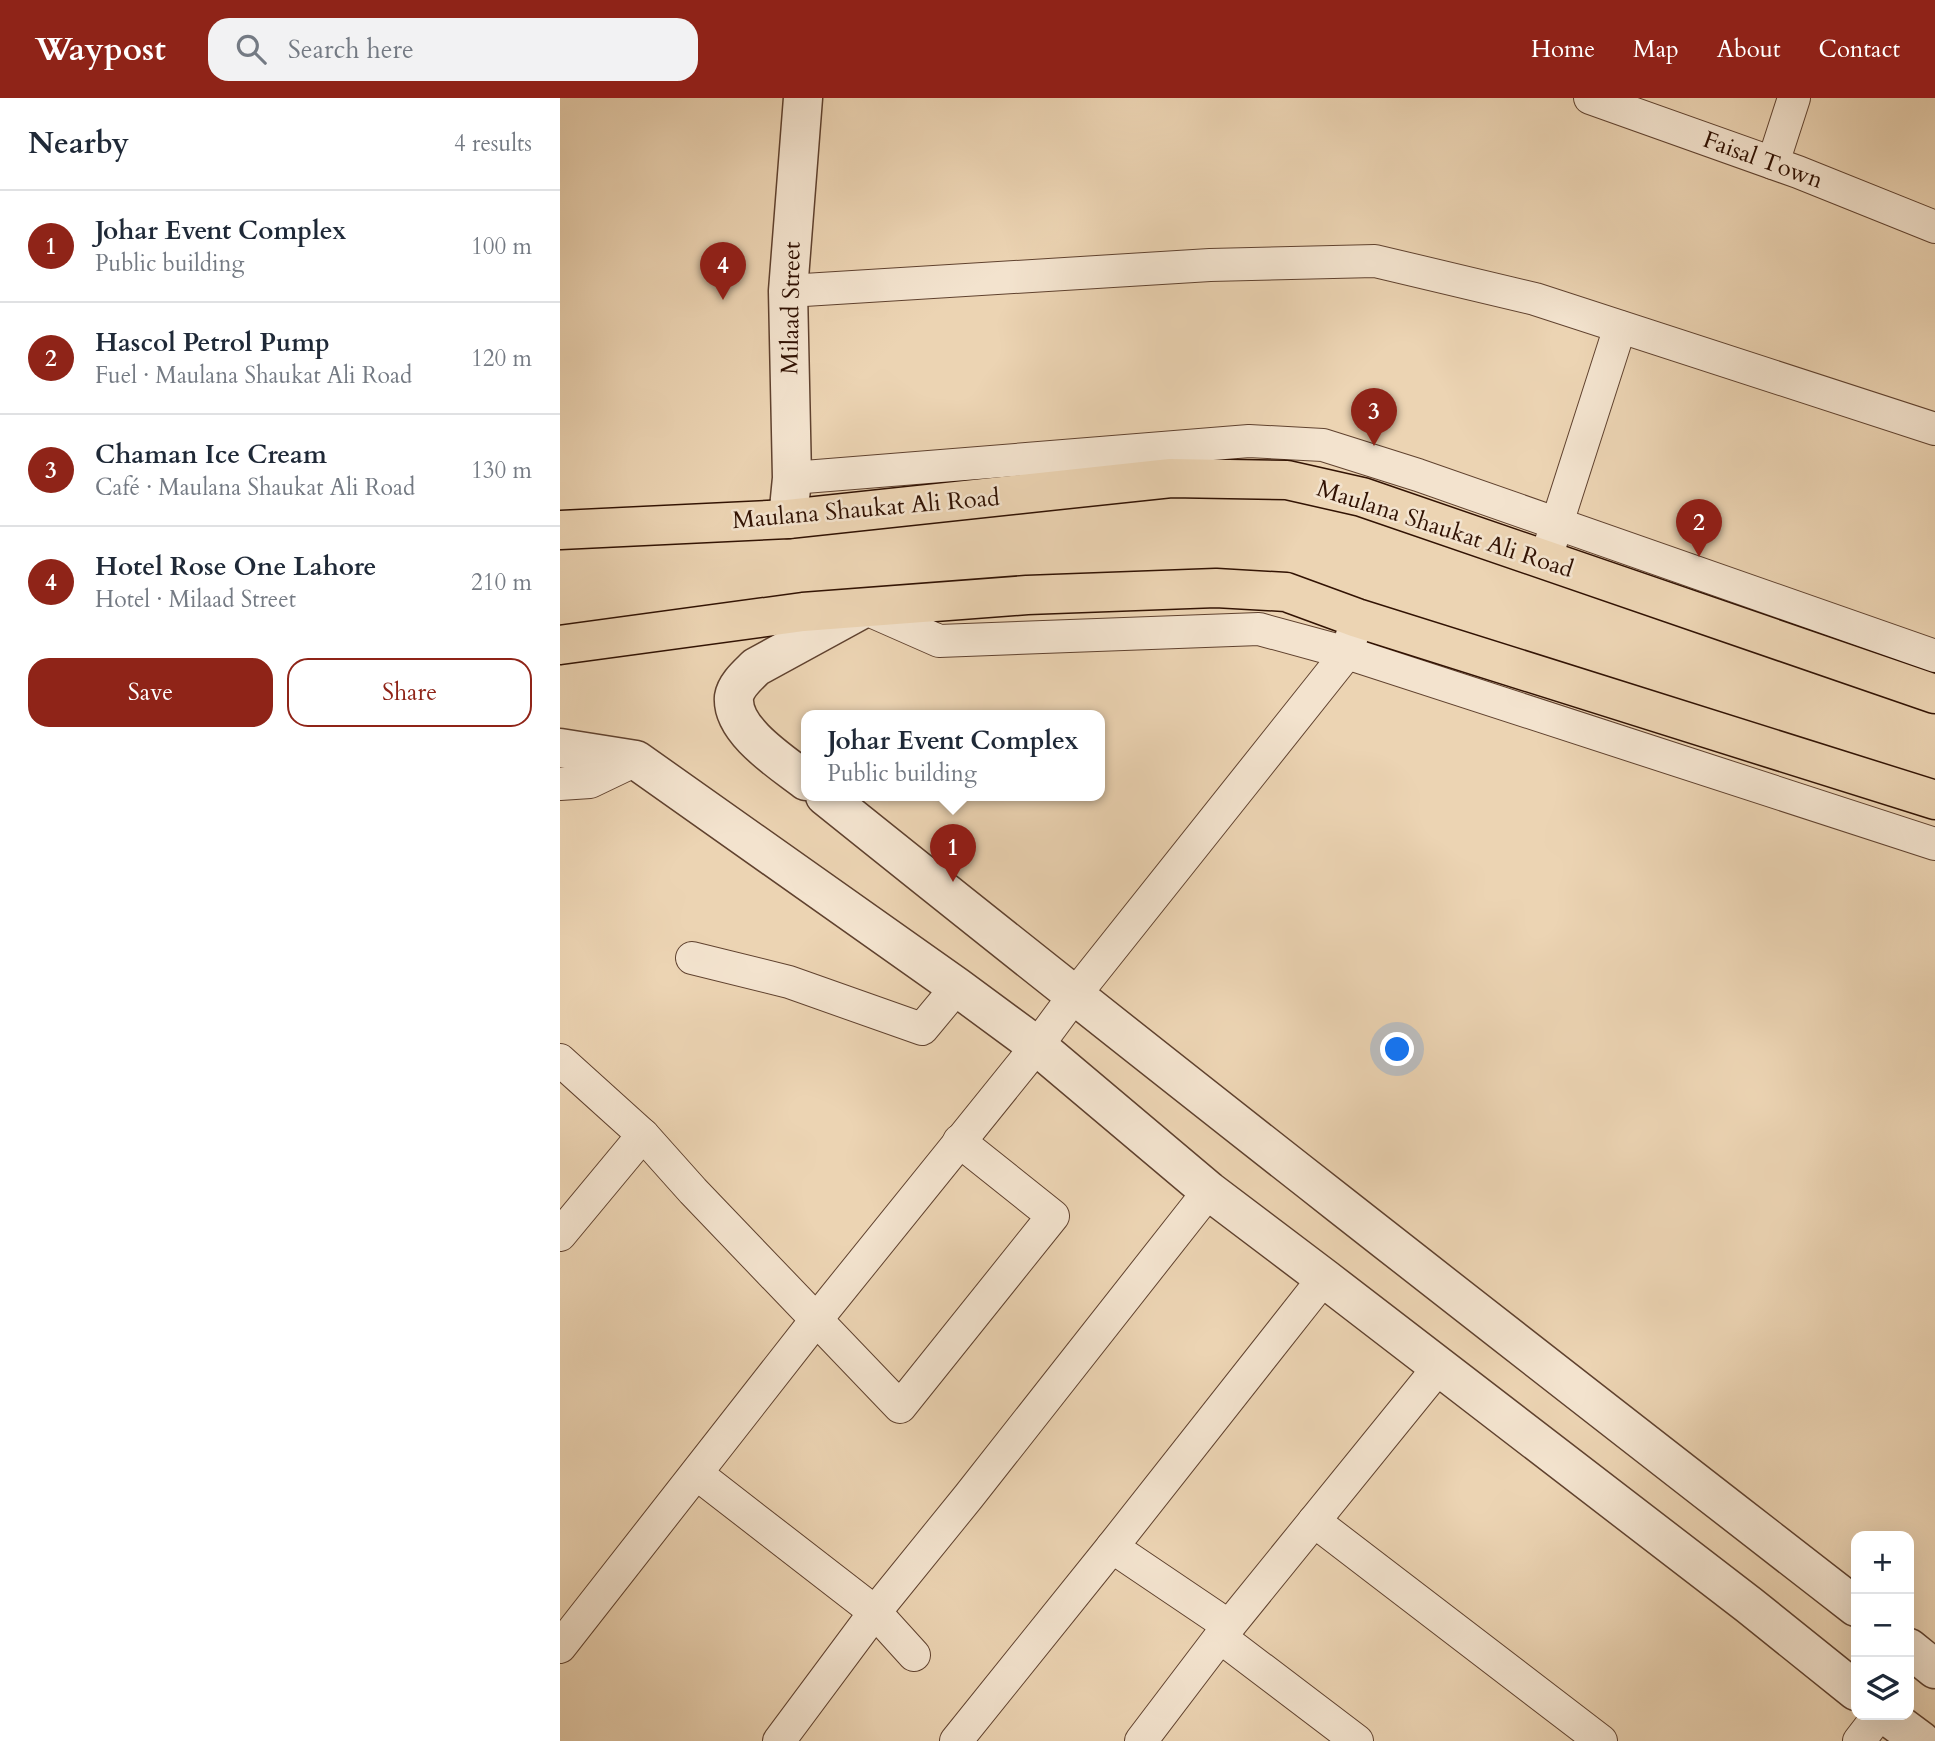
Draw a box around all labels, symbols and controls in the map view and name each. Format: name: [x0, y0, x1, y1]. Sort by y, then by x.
search box: [208, 18, 698, 81]
text: Waypost: [35, 27, 166, 72]
icon: search: [232, 30, 270, 68]
text: Search here: [288, 32, 414, 67]
text: Home: [1531, 33, 1595, 66]
text: Map: [1633, 33, 1679, 66]
text: About: [1717, 33, 1781, 66]
text: Contact: [1819, 33, 1900, 66]
text: Nearby: [28, 123, 129, 164]
street label: Faisal Town: [1699, 123, 1828, 197]
text: 4 results: [454, 128, 532, 159]
text: Johar Event Complex: [95, 213, 346, 248]
text: 1: [45, 231, 57, 262]
text: 100 m: [471, 231, 532, 262]
street label: Milaad Street: [773, 241, 809, 375]
pin: 4: [700, 242, 746, 300]
text: Public building: [95, 248, 245, 279]
text: Hascol Petrol Pump: [95, 325, 330, 360]
text: 2: [45, 343, 57, 374]
text: 120 m: [471, 343, 532, 374]
text: Fuel · Maulana Shaukat Ali Road: [95, 360, 412, 391]
pin: 3: [1351, 388, 1397, 446]
text: Chaman Ice Cream: [95, 437, 327, 472]
text: 3: [45, 455, 57, 486]
text: 130 m: [471, 455, 532, 486]
text: Café · Maulana Shaukat Ali Road: [95, 472, 415, 503]
street label: Maulana Shaukat Ali Road: [1312, 472, 1578, 586]
street label: Maulana Shaukat Ali Road: [731, 481, 1001, 537]
pin: 2: [1676, 499, 1722, 557]
text: Hotel Rose One Lahore: [95, 549, 376, 584]
text: 4: [45, 567, 57, 598]
text: 210 m: [471, 567, 532, 598]
text: Hotel · Milaad Street: [95, 584, 296, 615]
button: Save: [28, 658, 273, 727]
button: Share: [287, 658, 532, 727]
popup: [801, 710, 1105, 801]
text: Johar Event Complex: [827, 723, 1079, 758]
text: Public building: [827, 758, 977, 789]
pin: 1: [930, 824, 976, 882]
your location: [1380, 1032, 1414, 1066]
map controls: [1851, 1531, 1914, 1720]
button: +: [1851, 1531, 1914, 1594]
button: −: [1851, 1594, 1914, 1657]
button: layers: [1851, 1657, 1914, 1720]

